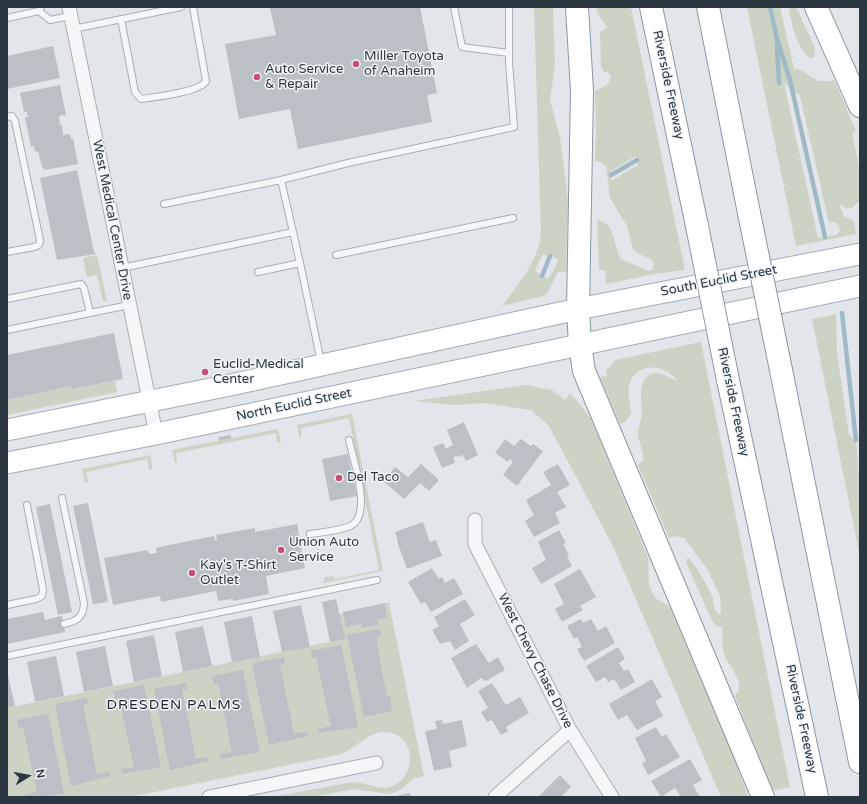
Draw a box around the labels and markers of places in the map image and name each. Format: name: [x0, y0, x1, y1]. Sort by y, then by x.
place label: Miller Toyota of Anaheim: [364, 49, 444, 80]
marker: Miller Toyota of Anaheim: [351, 59, 361, 69]
place label: Auto Service & Repair: [265, 62, 343, 93]
marker: Auto Service & Repair: [252, 72, 262, 82]
place label: Euclid-Medical Center: [213, 357, 304, 388]
marker: Euclid-Medical Center: [200, 367, 210, 377]
place label: Del Taco: [347, 470, 399, 486]
marker: Del Taco: [334, 473, 344, 483]
place label: Union Auto Service: [289, 535, 359, 566]
marker: Union Auto Service: [276, 545, 286, 555]
place label: Kay's T-Shirt Outlet: [200, 558, 277, 589]
marker: Kay's T-Shirt Outlet: [187, 568, 197, 578]

